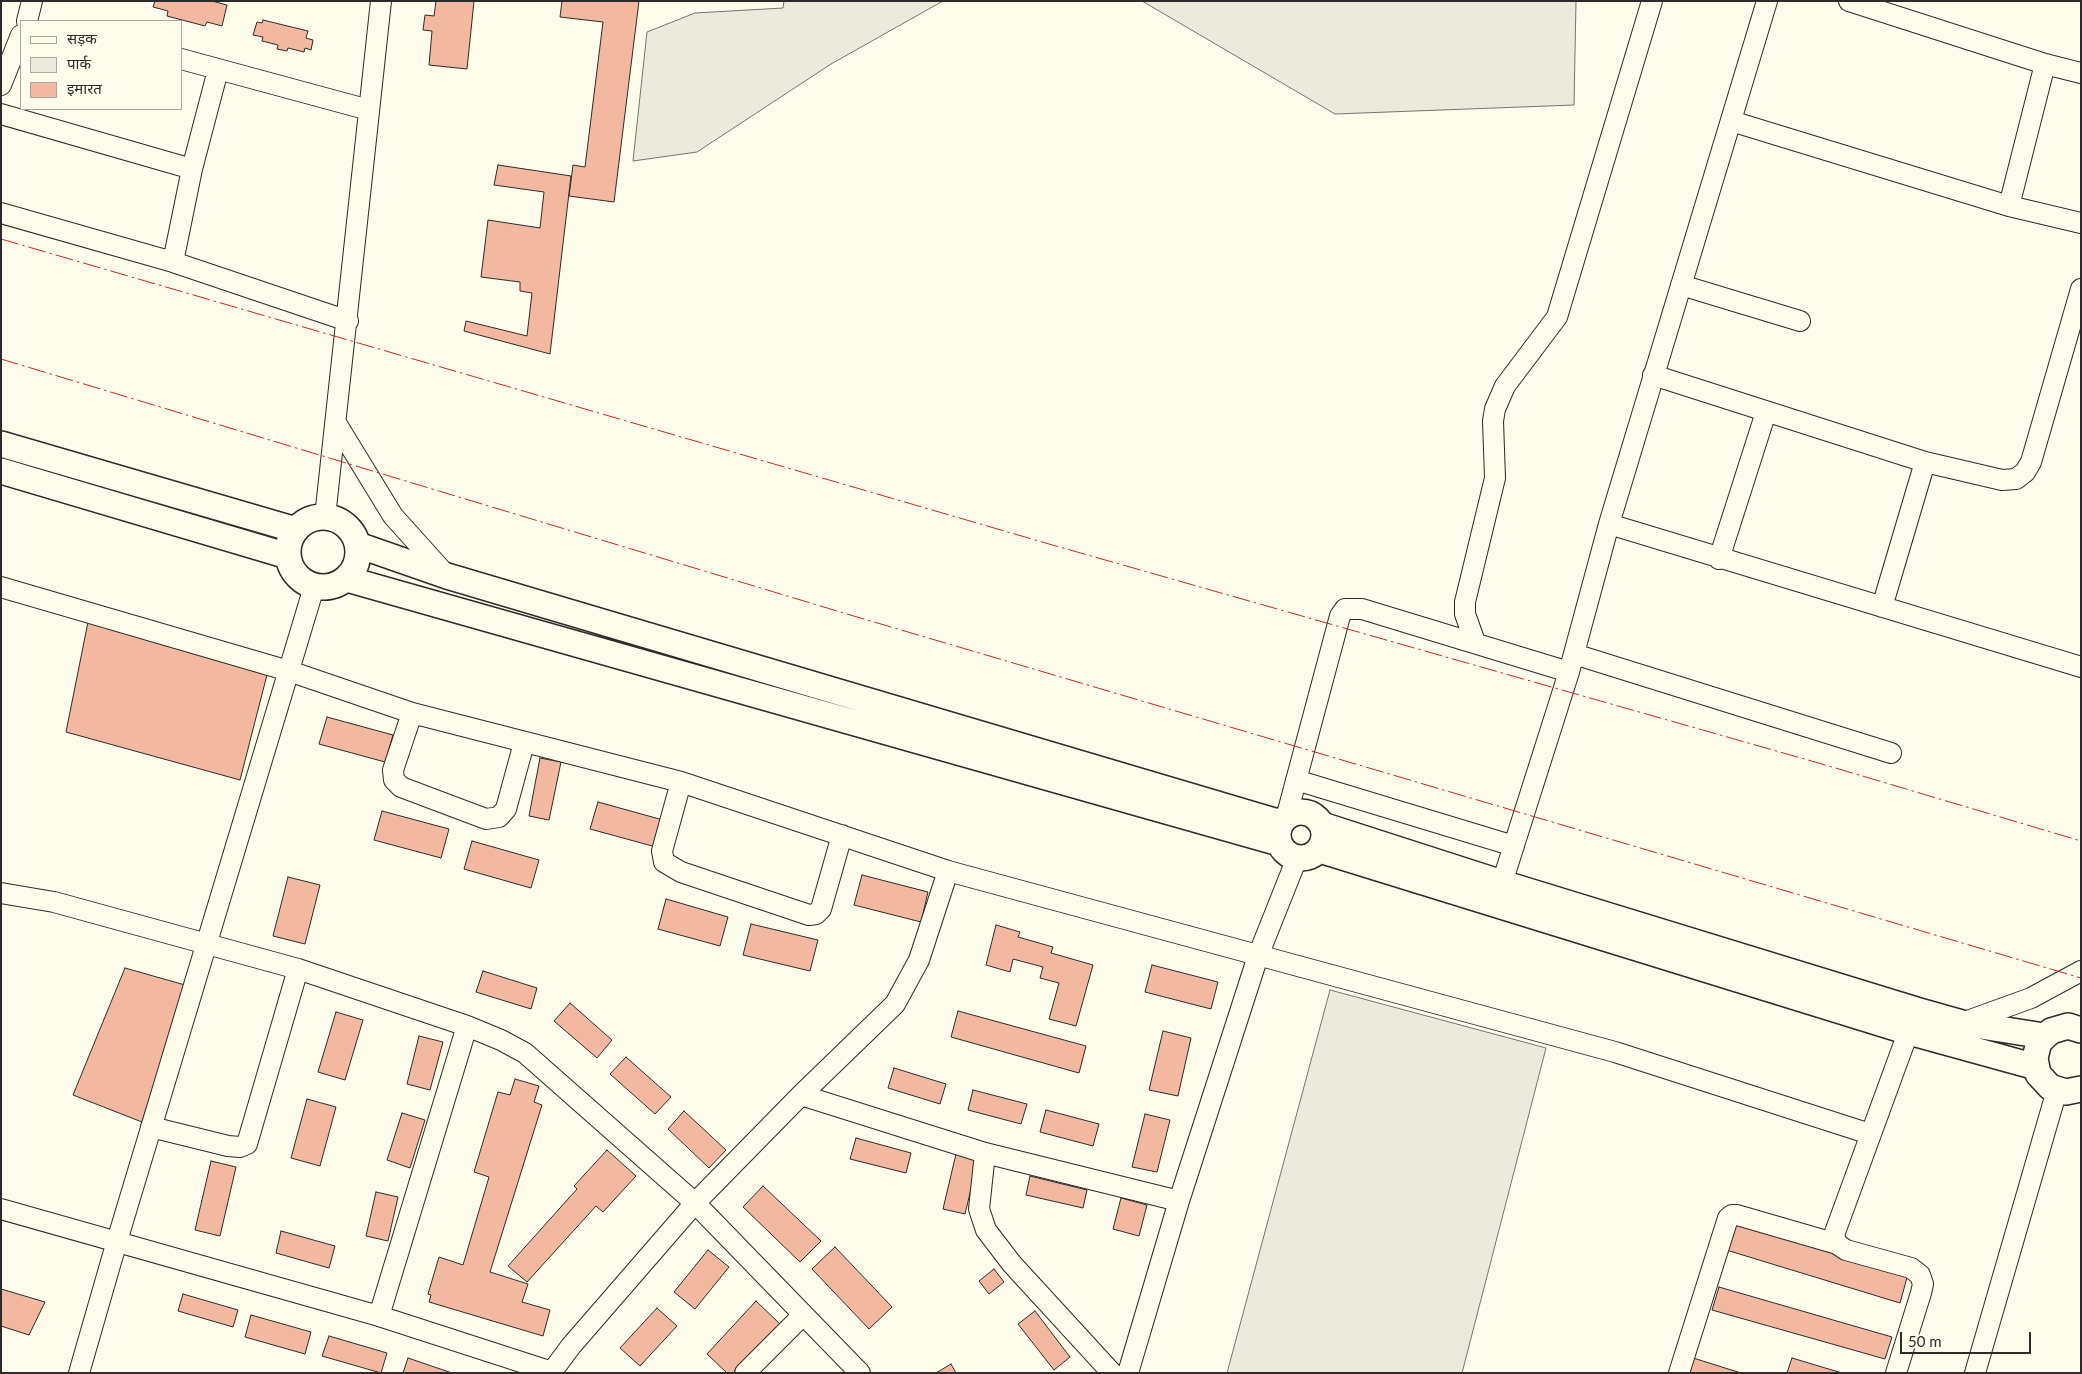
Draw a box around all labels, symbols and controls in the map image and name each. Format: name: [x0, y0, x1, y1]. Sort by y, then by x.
legend: [20, 20, 182, 110]
text: सड़क: [67, 29, 97, 47]
text: पार्क: [67, 54, 91, 72]
text: इमारत: [67, 79, 102, 97]
scale bar: [1902, 1322, 2033, 1354]
text: 50 m: [1908, 1332, 1942, 1350]

